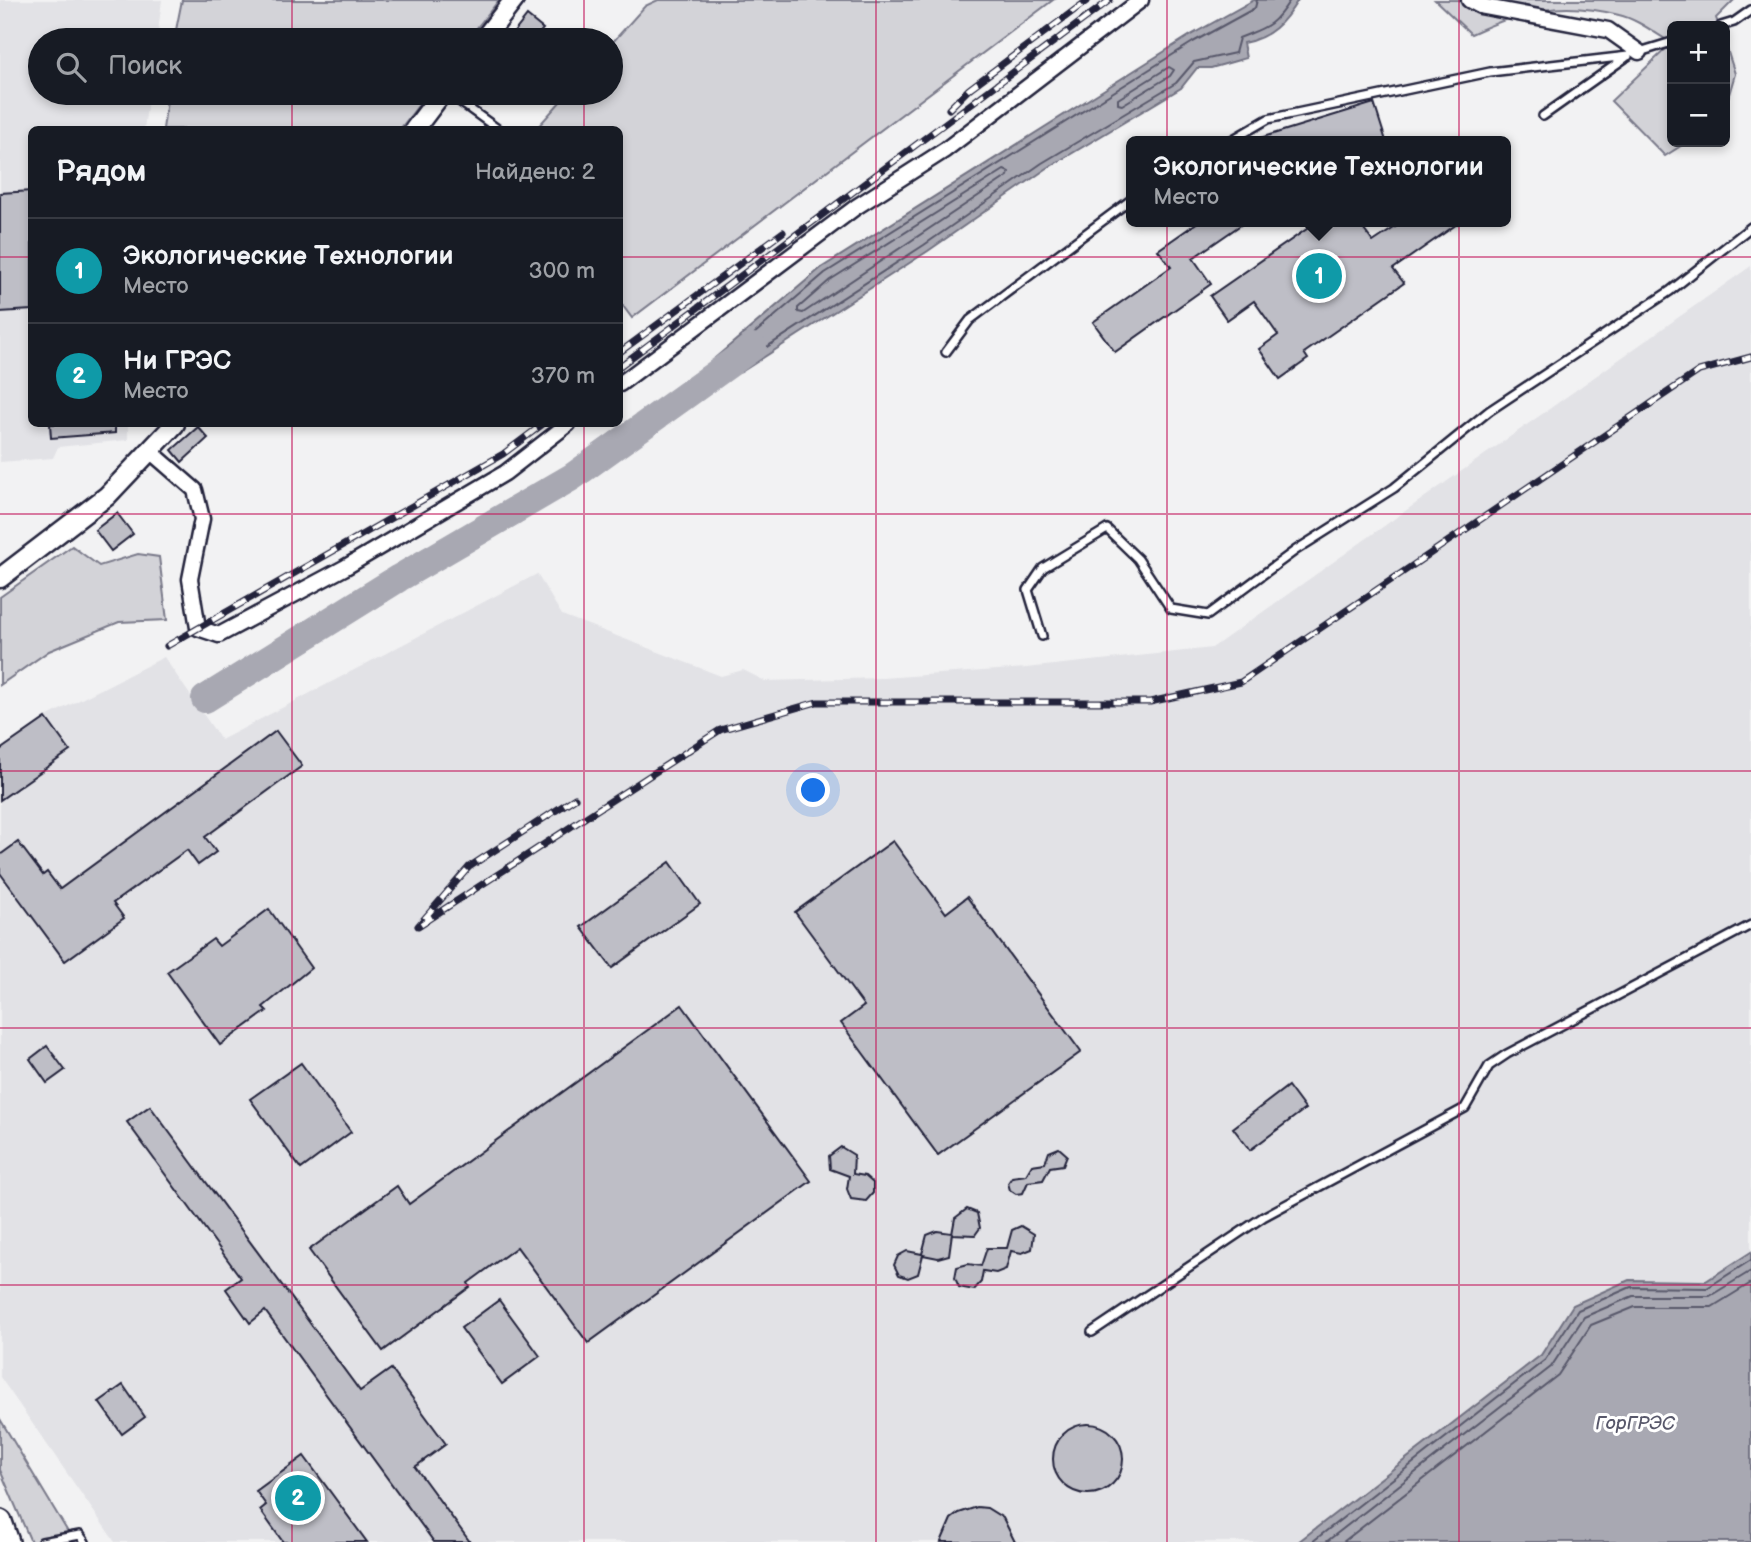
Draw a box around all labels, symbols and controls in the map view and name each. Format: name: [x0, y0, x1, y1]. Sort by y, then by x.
map controls: [1667, 21, 1730, 147]
button: +: [1667, 21, 1730, 84]
search box: [28, 28, 623, 105]
icon: search: [52, 48, 90, 86]
text: Поиск: [108, 51, 182, 82]
button: −: [1667, 84, 1730, 147]
popup: [1126, 136, 1511, 227]
text: Экологические Технологии: [1153, 152, 1484, 183]
text: Рядом: [56, 154, 146, 190]
text: Найдено: 2: [475, 158, 595, 186]
text: Место: [1153, 183, 1219, 211]
text: Экологические Технологии: [123, 241, 453, 272]
pin: 1: [1296, 250, 1342, 302]
text: 1: [74, 257, 84, 285]
text: 300 m: [529, 257, 595, 285]
text: Место: [123, 272, 189, 300]
text: Ни ГРЭС: [123, 346, 231, 377]
text: 2: [72, 362, 86, 390]
text: 370 m: [531, 362, 595, 390]
text: Место: [123, 377, 189, 405]
your location: [796, 773, 830, 807]
water label: ГорГРЭС: [1595, 1412, 1676, 1435]
pin: 2: [275, 1472, 321, 1524]

